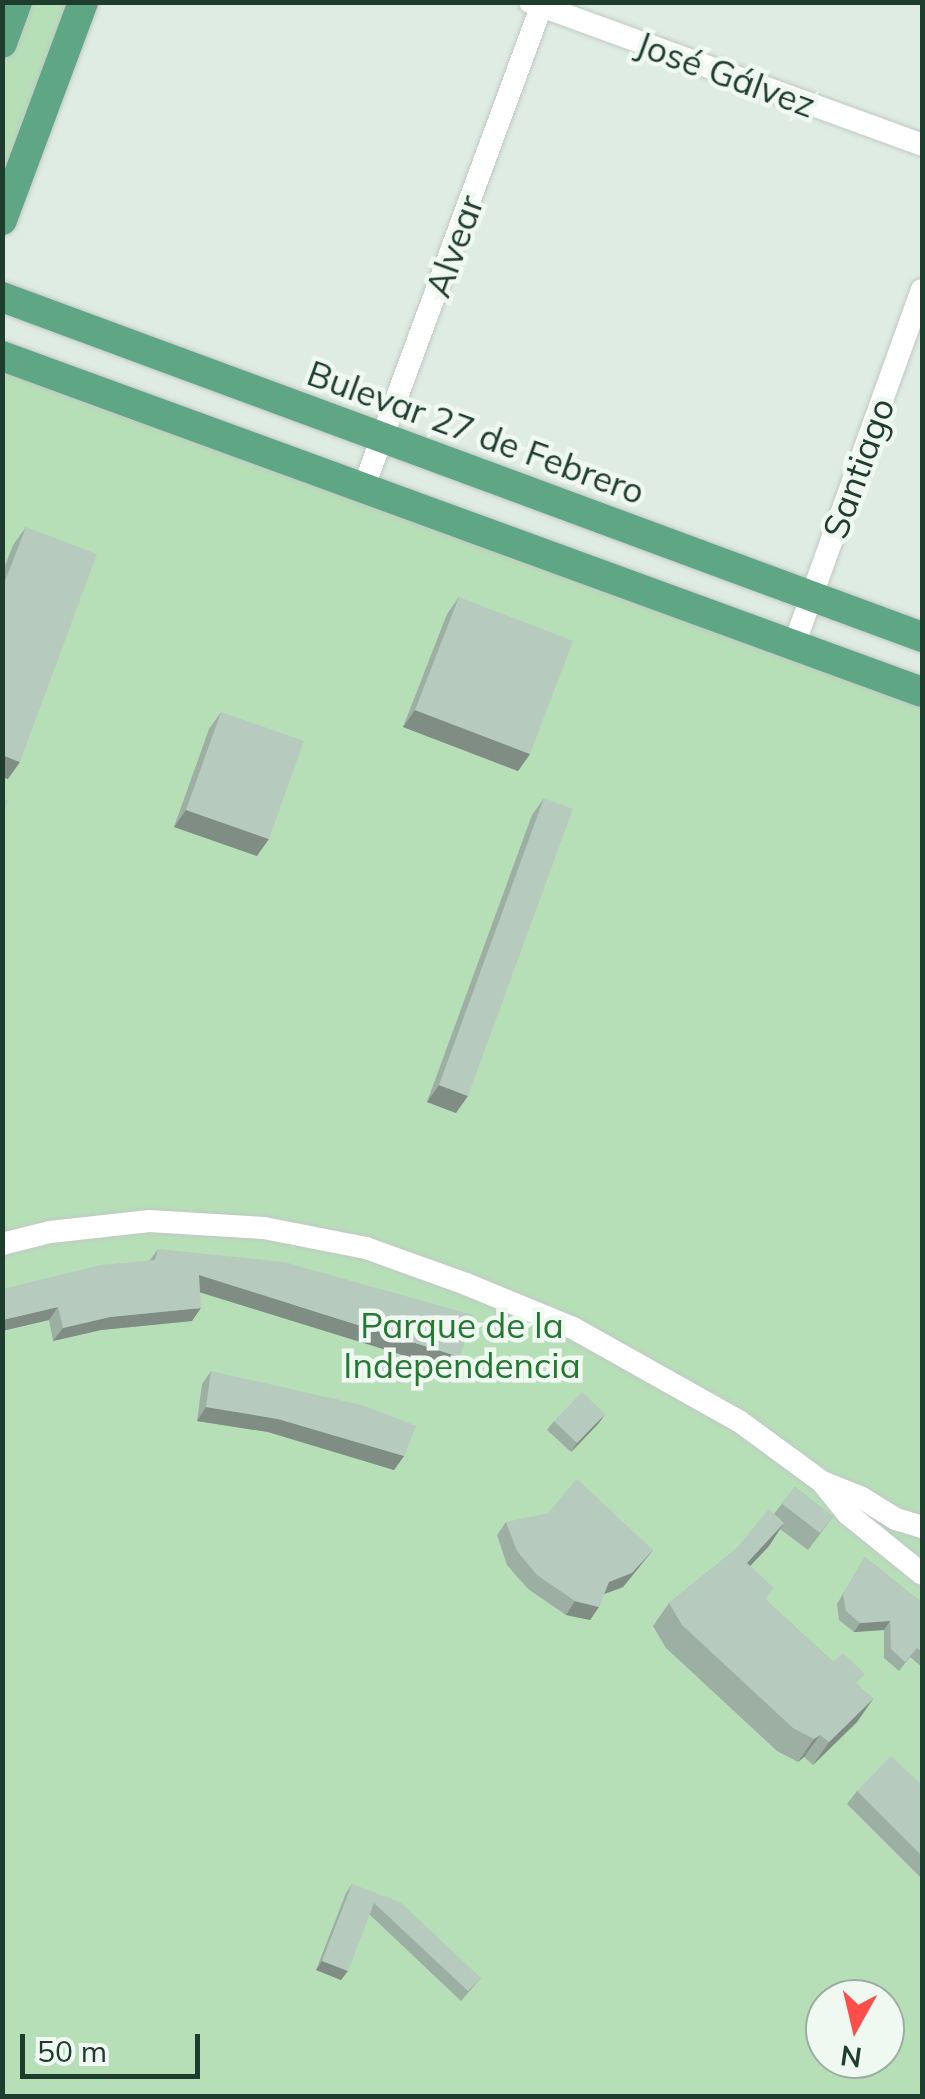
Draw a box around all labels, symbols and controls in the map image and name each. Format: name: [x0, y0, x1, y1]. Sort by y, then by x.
street label: José Gálvez: [631, 22, 821, 126]
street label: Alvear: [416, 189, 492, 303]
street label: Bulevar 27 de Febrero: [302, 351, 650, 513]
street label: Santiago: [813, 392, 903, 544]
park label: Parque de la Independencia: [343, 1304, 581, 1386]
north arrow: [805, 1979, 905, 2079]
scale bar: [25, 2014, 205, 2076]
text: 50 m: [37, 2032, 107, 2070]
text: N: [838, 2038, 864, 2076]

